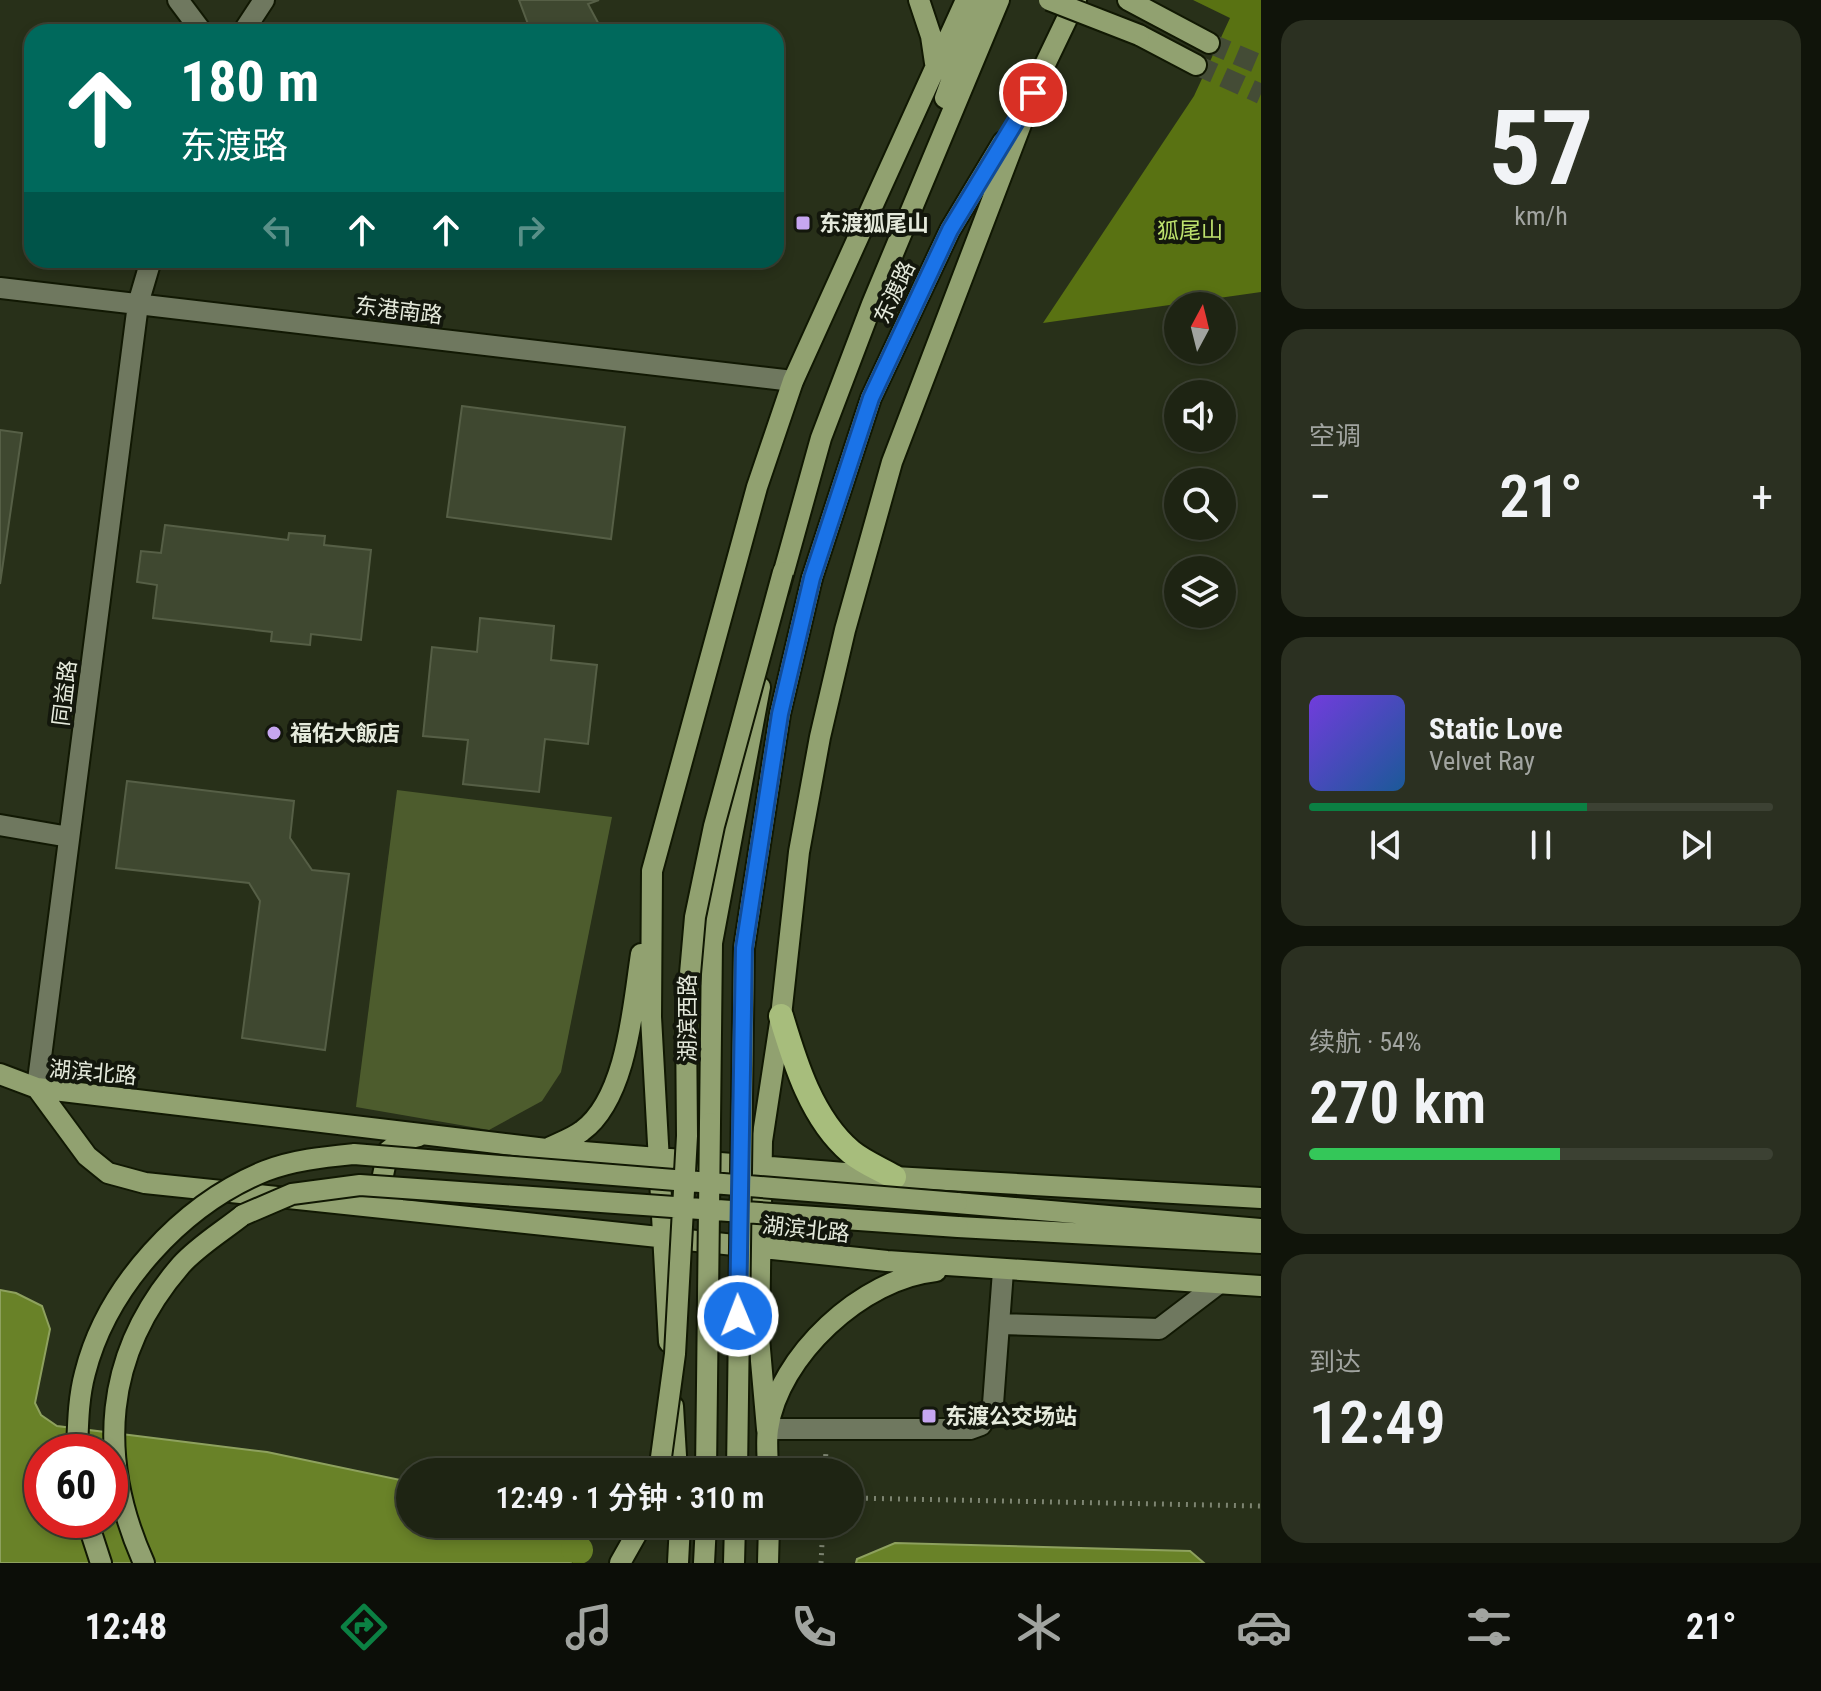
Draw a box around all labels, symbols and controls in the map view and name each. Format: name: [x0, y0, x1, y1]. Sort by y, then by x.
text: 180 m: [180, 49, 319, 115]
icon: ahead: [48, 56, 152, 160]
pin: [999, 59, 1067, 127]
icon: arrive: [1011, 71, 1055, 115]
text: 57: [1488, 88, 1594, 209]
text: 东渡路: [180, 125, 288, 167]
text: km/h: [1514, 201, 1568, 231]
icon: left: [256, 208, 300, 252]
icon: ahead: [340, 208, 384, 252]
icon: ahead: [424, 208, 468, 252]
icon: right: [508, 208, 552, 252]
place label: 东渡狐尾山: [819, 211, 929, 236]
marker: 东渡狐尾山: [794, 214, 812, 232]
park label: 狐尾山: [1157, 218, 1223, 243]
street label: 东渡路: [869, 257, 920, 327]
north arrow: [1164, 292, 1236, 364]
map controls: [1164, 292, 1236, 628]
street label: 东港南路: [354, 293, 444, 328]
button: sound: [1164, 380, 1236, 452]
text: 空调: [1309, 421, 1361, 451]
text: 21°: [1499, 461, 1583, 532]
button: search: [1164, 468, 1236, 540]
text: −: [1309, 471, 1331, 523]
text: +: [1751, 471, 1773, 523]
button: layers: [1164, 556, 1236, 628]
street label: 同益路: [48, 659, 81, 727]
text: Static Love: [1429, 711, 1563, 746]
place label: 福佑大飯店: [290, 721, 400, 746]
marker: 福佑大飯店: [265, 724, 283, 742]
text: Velvet Ray: [1429, 746, 1535, 776]
icon: previous: [1364, 823, 1408, 867]
icon: pause: [1519, 823, 1563, 867]
icon: next: [1674, 823, 1718, 867]
street label: 湖滨西路: [675, 974, 700, 1062]
text: 续航 · 54%: [1309, 1027, 1421, 1057]
street label: 湖滨北路: [48, 1056, 138, 1089]
text: 270 km: [1309, 1067, 1486, 1138]
street label: 湖滨北路: [761, 1212, 851, 1247]
position arrow: [696, 1274, 780, 1358]
text: 到达: [1309, 1347, 1361, 1377]
text: 12:49: [1309, 1387, 1446, 1458]
place label: 东渡公交场站: [945, 1404, 1077, 1429]
marker: 东渡公交场站: [920, 1407, 938, 1425]
speed limit sign: 60: [24, 1434, 128, 1538]
text: 12:49 · 1 分钟 · 310 m: [496, 1480, 764, 1515]
icon: directions: [336, 1599, 392, 1655]
icon: music: [561, 1599, 617, 1655]
icon: phone: [786, 1599, 842, 1655]
icon: climate: [1011, 1599, 1067, 1655]
icon: car: [1236, 1599, 1292, 1655]
icon: filters: [1461, 1599, 1517, 1655]
text: 12:48: [84, 1606, 167, 1648]
text: 21°: [1686, 1606, 1736, 1648]

